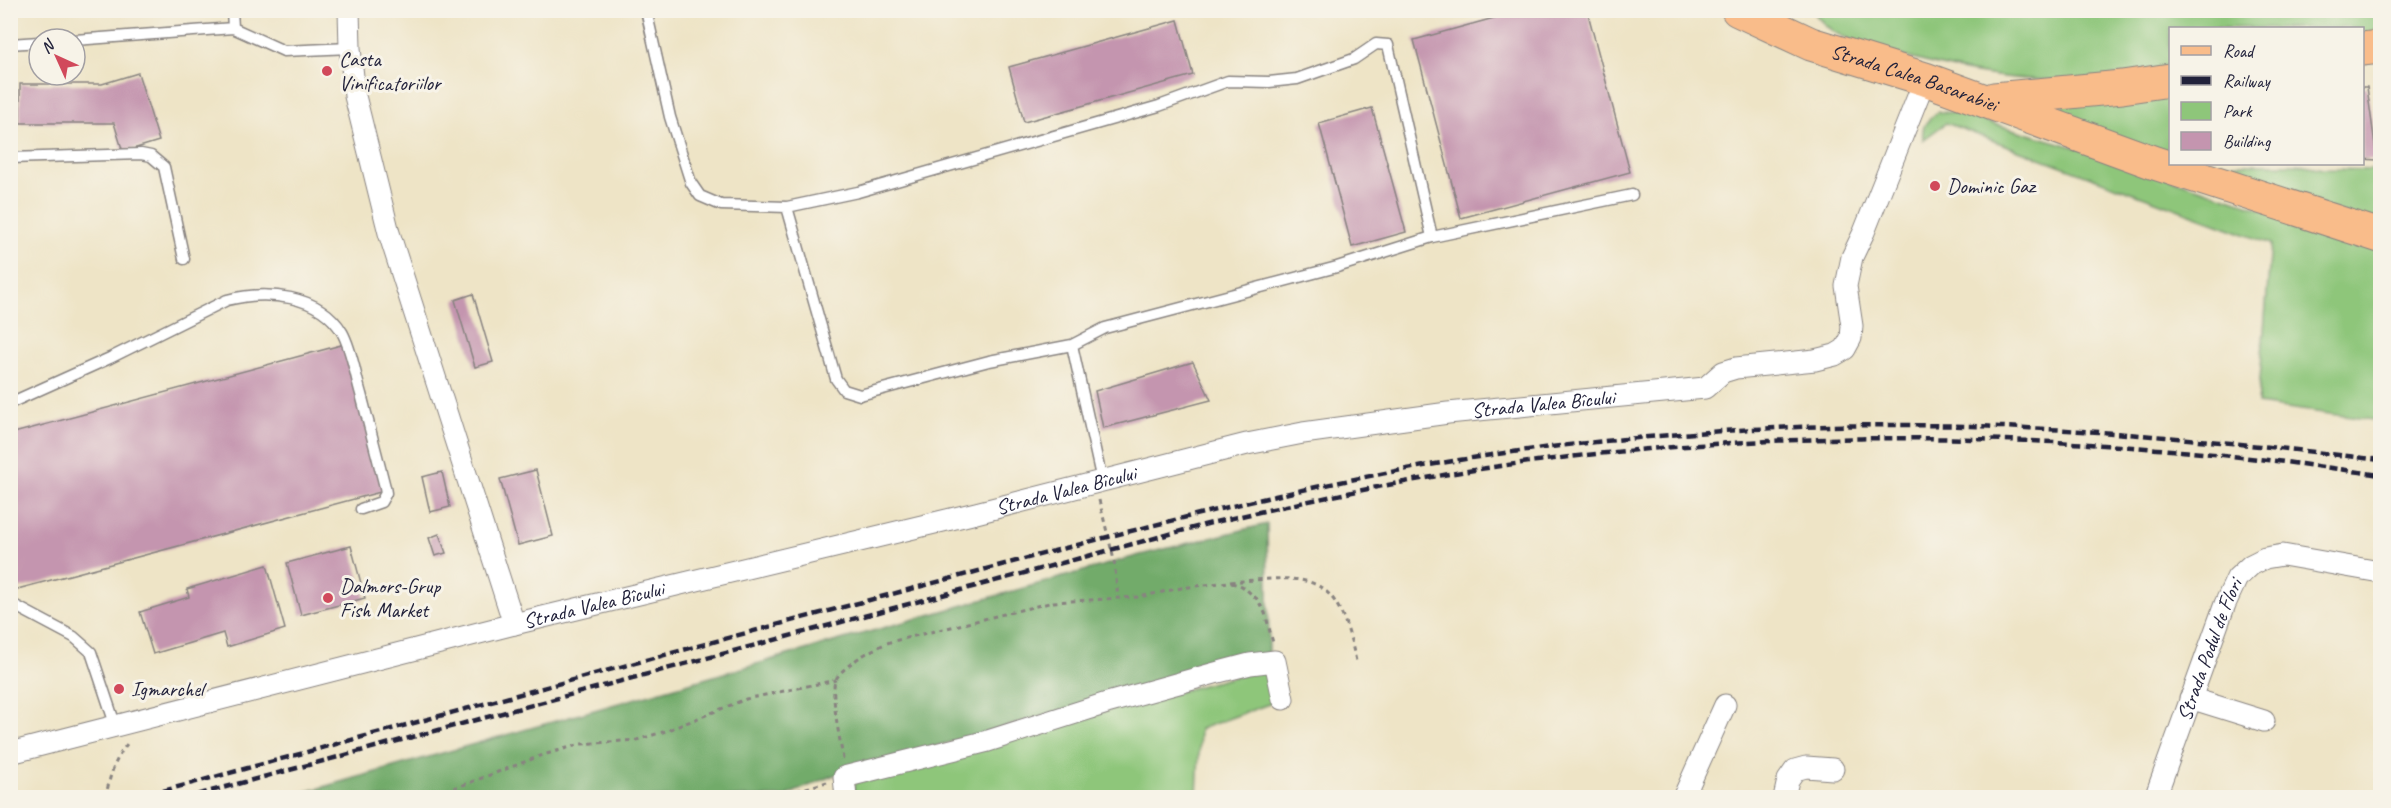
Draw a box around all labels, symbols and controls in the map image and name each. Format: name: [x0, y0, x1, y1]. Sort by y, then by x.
north arrow: [27, 27, 87, 87]
legend: [2169, 27, 2364, 165]
text: N: [37, 34, 60, 58]
street label: Strada Calea Basarabiei: [1828, 38, 2004, 118]
text: Road: [2223, 40, 2256, 62]
place label: Casta Vinificatoriilor: [339, 46, 442, 96]
marker: Casta Vinificatoriilor: [320, 64, 334, 78]
text: Railway: [2223, 70, 2271, 92]
text: Park: [2223, 100, 2253, 122]
text: Building: [2223, 130, 2272, 152]
place label: Dominic Gaz: [1947, 173, 2037, 199]
marker: Dominic Gaz: [1928, 179, 1942, 193]
street label: Strada Valea Bîcului: [1470, 384, 1619, 424]
street label: Strada Valea Bîcului: [993, 459, 1141, 520]
street label: Strada Podul de Flori: [2171, 572, 2249, 724]
place label: Dalmors-Grup Fish Market: [340, 573, 441, 623]
street label: Strada Valea Bîcului: [521, 575, 669, 634]
marker: Dalmors-Grup Fish Market: [321, 591, 335, 605]
place label: Igmarchel: [131, 676, 207, 702]
marker: Igmarchel: [112, 682, 126, 696]

